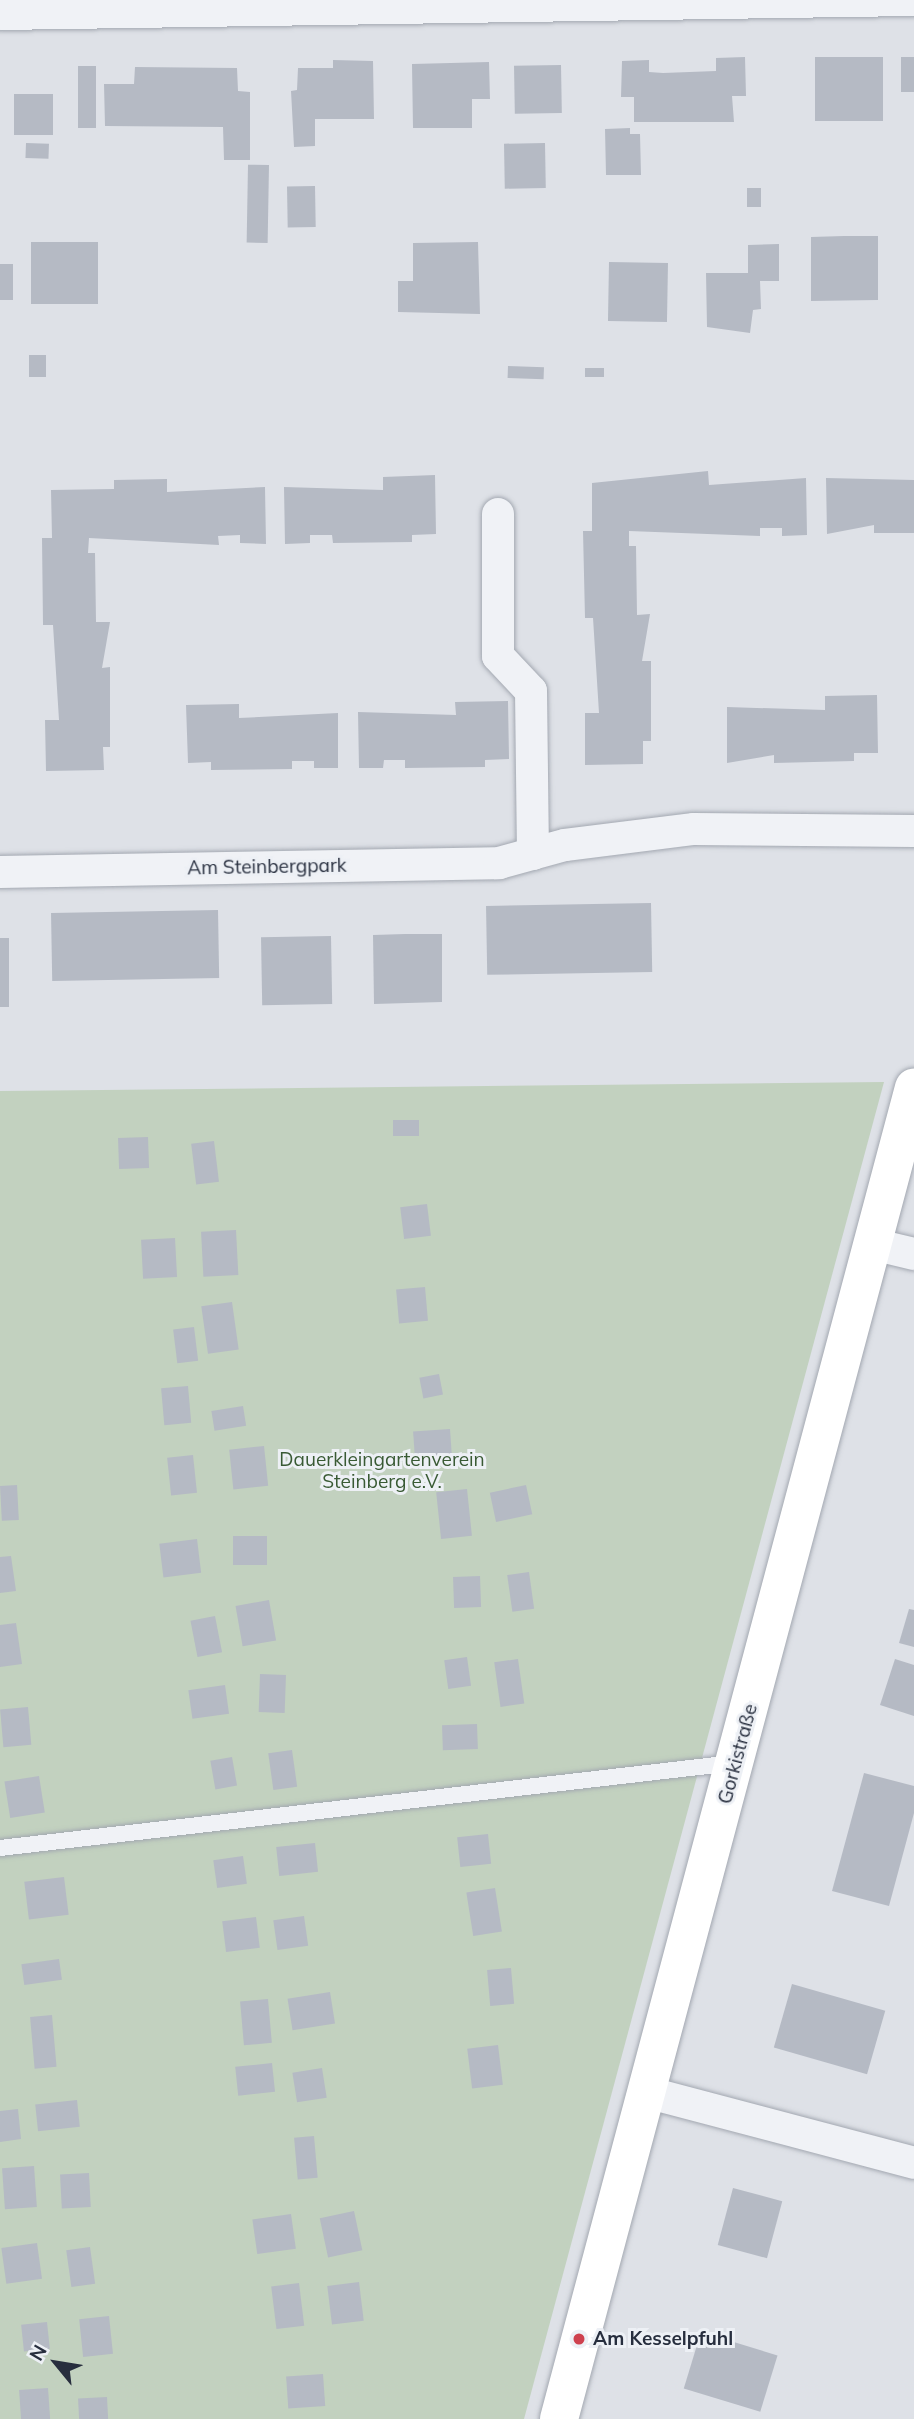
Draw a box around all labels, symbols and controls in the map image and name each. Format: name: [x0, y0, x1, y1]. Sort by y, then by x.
street label: Am Steinbergpark: [187, 854, 347, 880]
park label: Dauerkleingartenverein Steinberg e.V.: [279, 1449, 485, 1493]
street label: Gorkistraße: [714, 1702, 762, 1806]
north arrow: [21, 2328, 91, 2398]
place label: Am Kesselpfuhl: [593, 2328, 733, 2350]
marker: Am Kesselpfuhl: [571, 2331, 587, 2347]
text: N: [24, 2340, 52, 2365]

